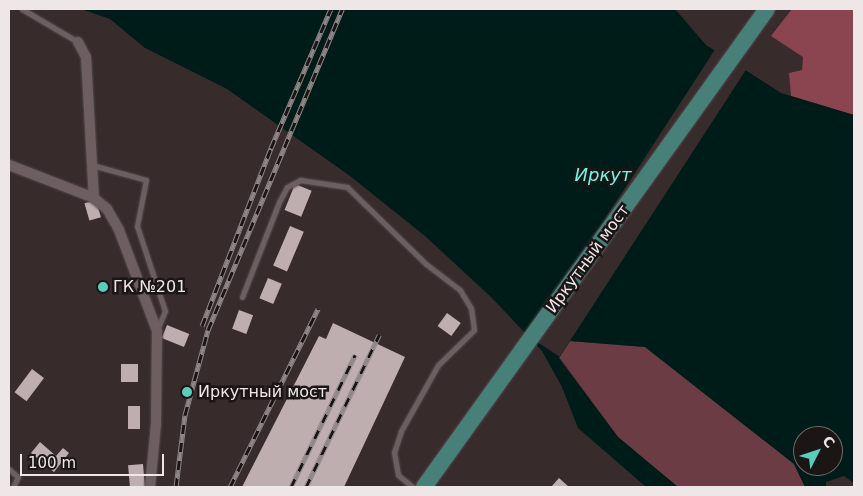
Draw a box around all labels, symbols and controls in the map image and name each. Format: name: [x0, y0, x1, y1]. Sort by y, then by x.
water label: Иркут: [575, 164, 631, 186]
street label: Иркутный мост: [542, 201, 634, 317]
place label: ГК №201: [113, 277, 186, 297]
marker: ГК №201: [97, 281, 109, 293]
place label: Иркутный мост: [198, 382, 327, 402]
marker: Иркутный мост: [180, 385, 194, 399]
north arrow: [793, 426, 843, 476]
text: С: [819, 433, 838, 451]
scale bar: [22, 444, 166, 476]
text: 100 m: [28, 454, 76, 472]

